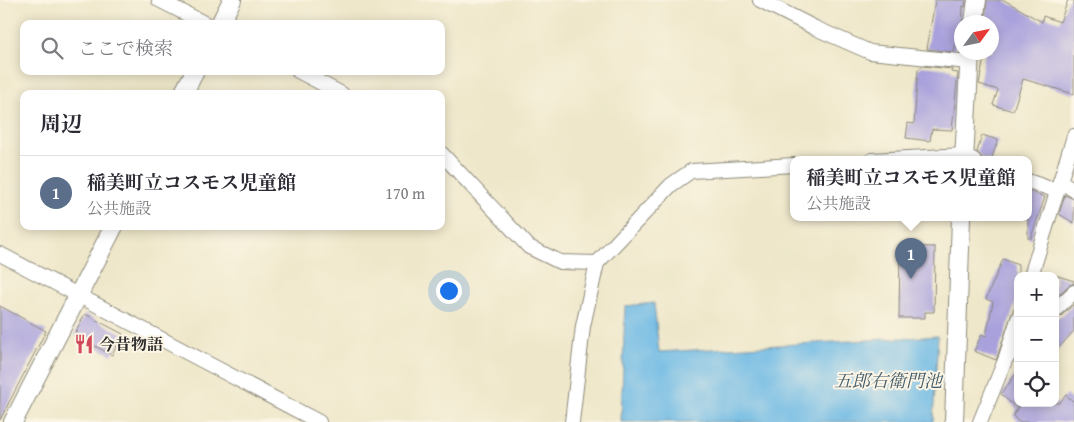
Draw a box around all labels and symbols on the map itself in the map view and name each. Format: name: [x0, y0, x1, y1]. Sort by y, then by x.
north arrow: [954, 15, 999, 60]
pin: 1: [895, 238, 927, 279]
your location: [436, 278, 462, 304]
place label: 今昔物語: [99, 332, 163, 356]
restaurant icon: 今昔物語: [73, 333, 95, 355]
water label: 五郎右衛門池: [834, 367, 944, 394]

